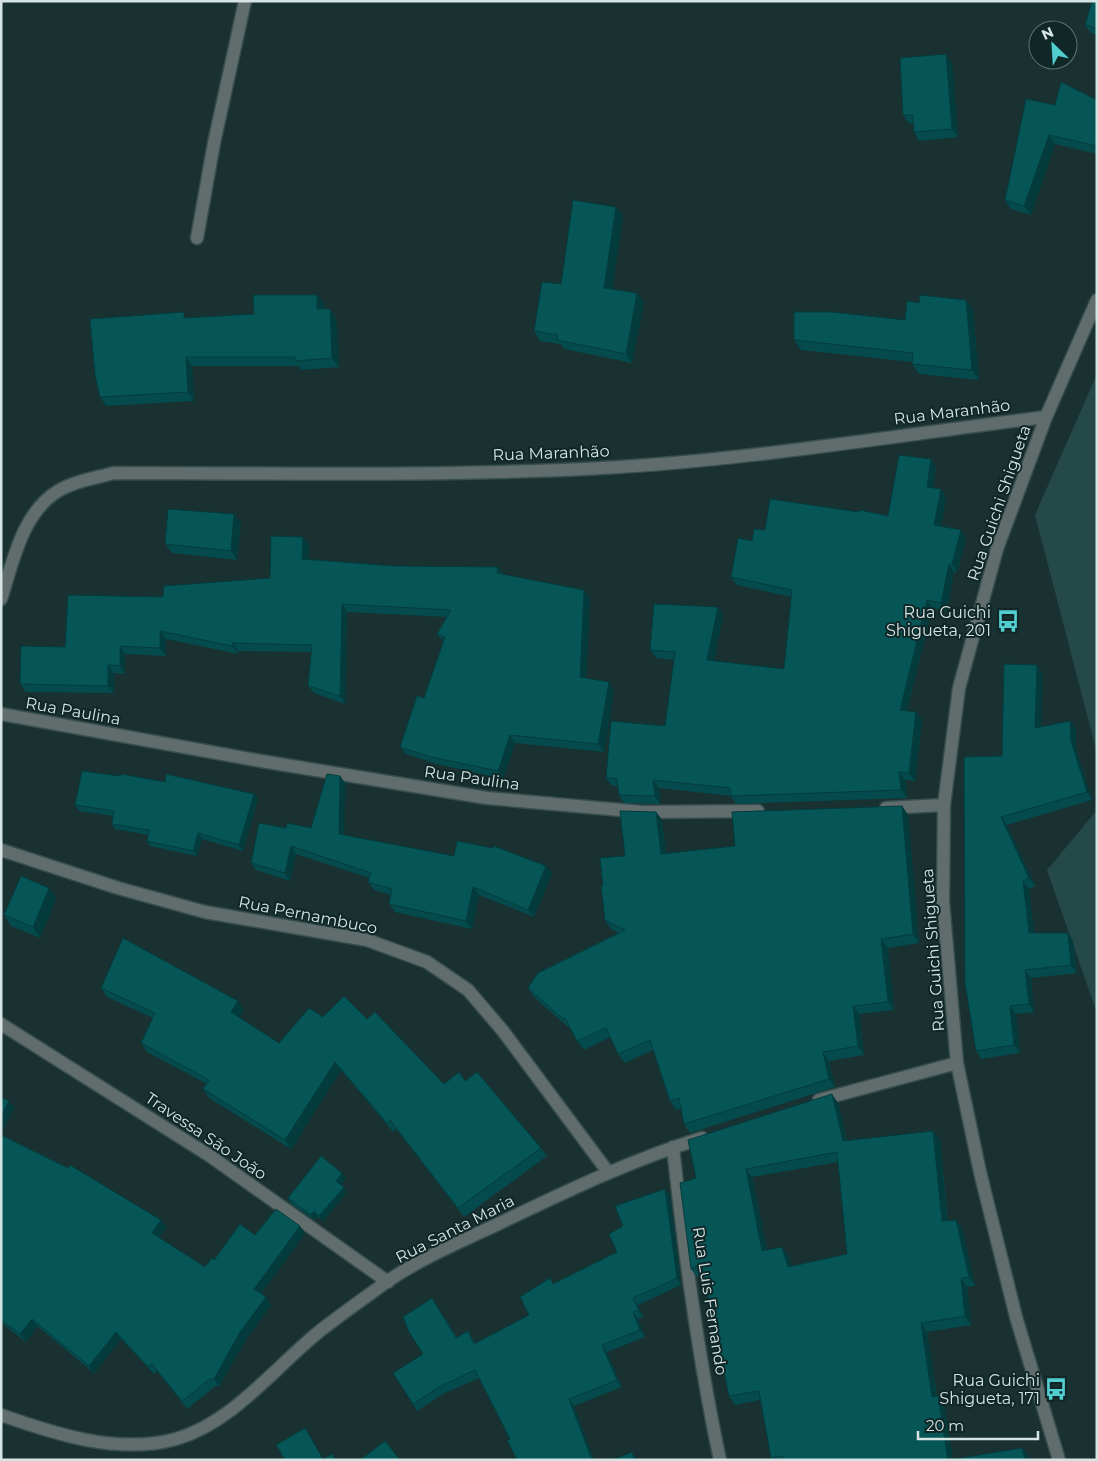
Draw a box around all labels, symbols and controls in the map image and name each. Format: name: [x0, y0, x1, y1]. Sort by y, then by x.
north arrow: [1028, 20, 1078, 70]
text: N: [1039, 23, 1056, 44]
street label: Rua Maranhão: [893, 395, 1011, 429]
street label: Rua Guichi Shigueta: [963, 423, 1035, 583]
street label: Rua Maranhão: [492, 441, 610, 465]
place label: Rua Guichi Shigueta, 201: [886, 603, 991, 640]
bus stop icon: Rua Guichi Shigueta, 201: [995, 608, 1021, 634]
street label: Rua Paulina: [24, 693, 122, 729]
street label: Rua Paulina: [423, 762, 521, 794]
street label: Rua Guichi Shigueta: [918, 868, 948, 1032]
street label: Rua Pernambuco: [237, 892, 379, 938]
street label: Travessa São João: [142, 1088, 270, 1184]
street label: Rua Santa Maria: [392, 1191, 518, 1267]
street label: Rua Luis Fernando: [689, 1225, 731, 1377]
place label: Rua Guichi Shigueta, 171: [939, 1371, 1040, 1408]
bus stop icon: Rua Guichi Shigueta, 171: [1043, 1376, 1069, 1402]
scale bar: [918, 1408, 1038, 1440]
text: 20 m: [926, 1416, 964, 1435]

